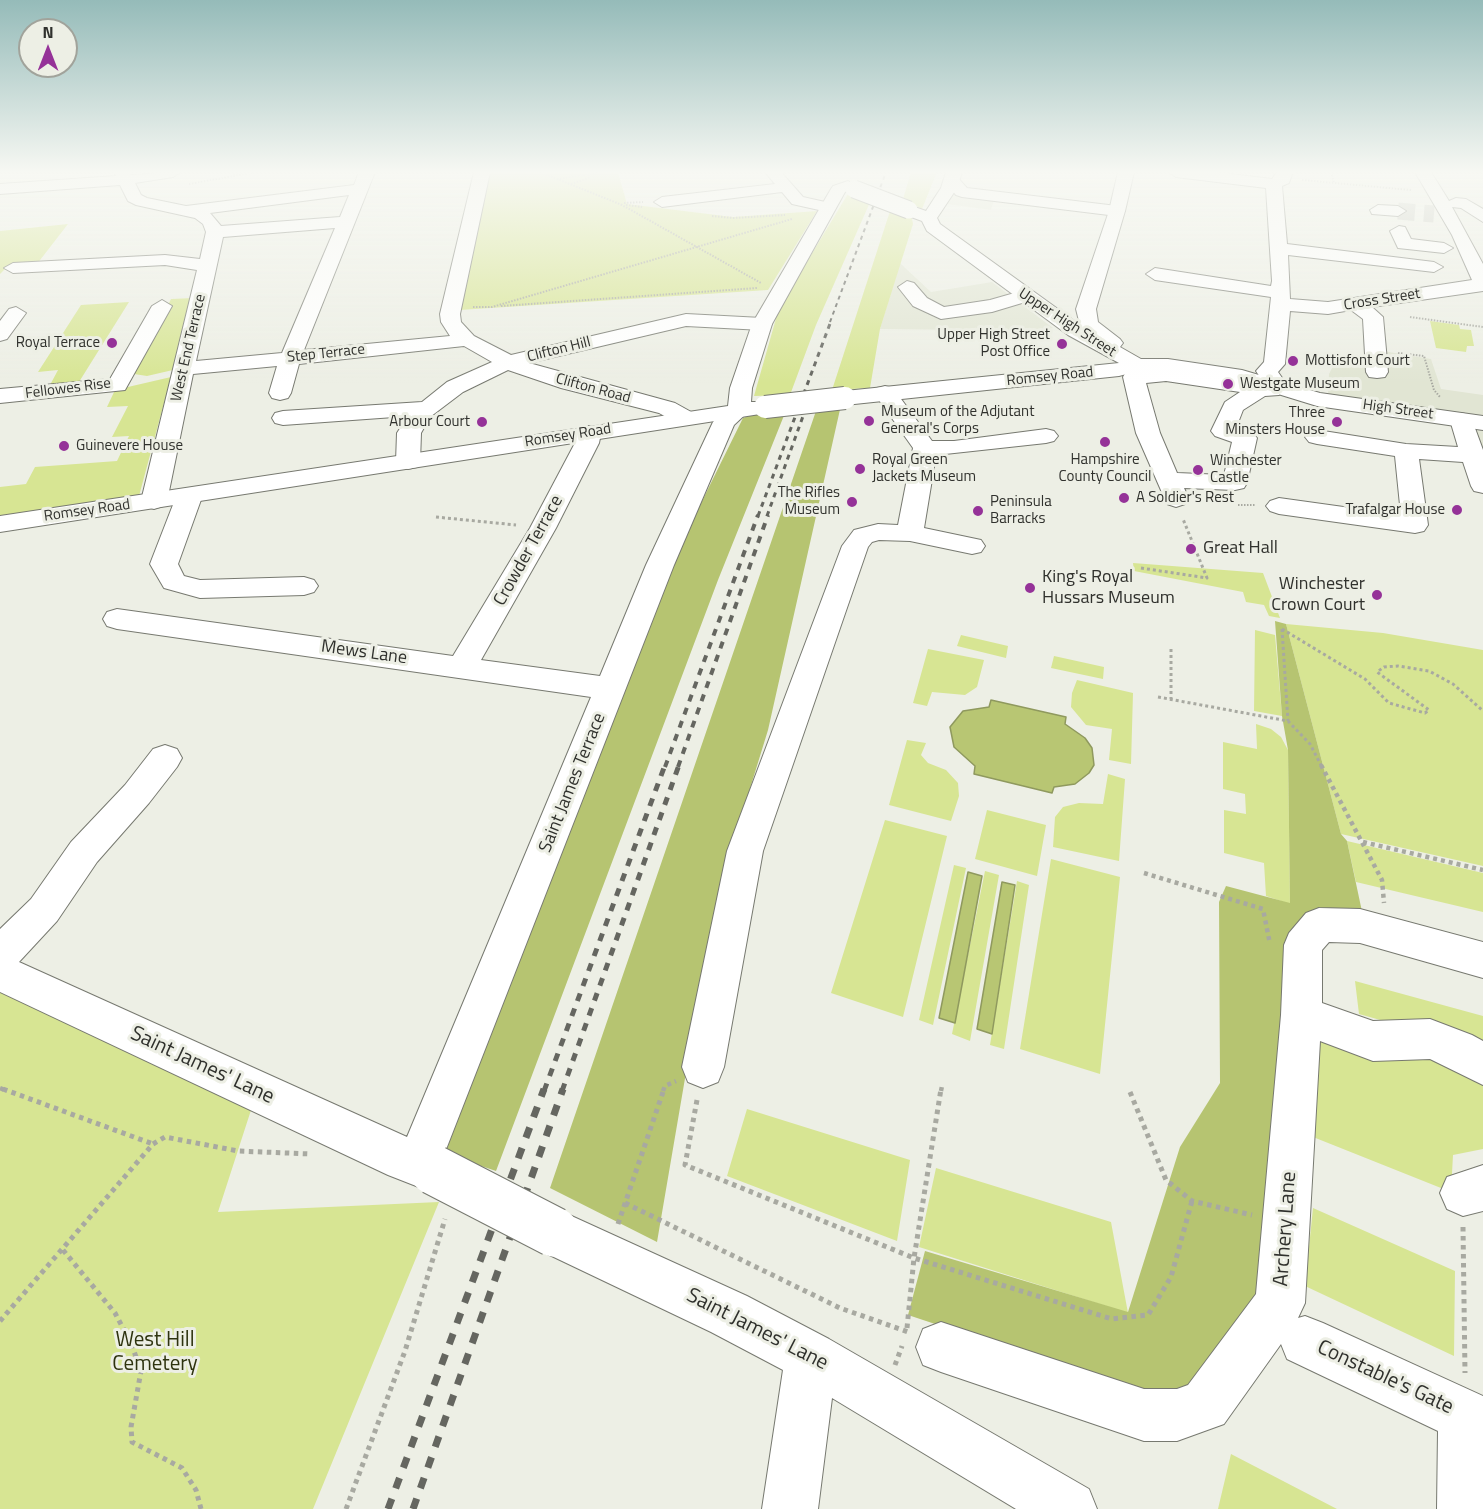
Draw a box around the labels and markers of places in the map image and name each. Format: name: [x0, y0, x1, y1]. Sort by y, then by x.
place label: Upper High Street Post Office: [937, 326, 1050, 361]
place label: Royal Terrace: [16, 334, 100, 352]
marker: Royal Terrace: [105, 336, 119, 350]
marker: Upper High Street Post Office: [1055, 337, 1069, 351]
place label: Mottisfont Court: [1305, 352, 1410, 370]
marker: Mottisfont Court: [1286, 354, 1300, 368]
place label: Westgate Museum: [1240, 375, 1360, 393]
marker: Westgate Museum: [1221, 377, 1235, 391]
place label: Museum of the Adjutant General's Corps: [881, 403, 1034, 438]
place label: Three Minsters House: [1225, 404, 1325, 439]
place label: Arbour Court: [389, 413, 470, 431]
marker: Museum of the Adjutant General's Corps: [862, 414, 876, 428]
marker: Arbour Court: [475, 415, 489, 429]
marker: Three Minsters House: [1330, 415, 1344, 429]
marker: Hampshire County Council: [1098, 435, 1112, 449]
place label: Guinevere House: [76, 437, 183, 455]
marker: Guinevere House: [57, 439, 71, 453]
place label: Royal Green Jackets Museum: [872, 451, 976, 486]
place label: Hampshire County Council: [1059, 451, 1151, 486]
place label: Winchester Castle: [1210, 452, 1282, 487]
marker: Royal Green Jackets Museum: [853, 462, 867, 476]
marker: Winchester Castle: [1191, 463, 1205, 477]
place label: The Rifles Museum: [778, 484, 840, 519]
place label: A Soldier's Rest: [1136, 489, 1234, 507]
marker: A Soldier's Rest: [1117, 491, 1131, 505]
place label: Peninsula Barracks: [990, 493, 1052, 528]
marker: The Rifles Museum: [845, 495, 859, 509]
place label: Trafalgar House: [1346, 501, 1445, 519]
marker: Trafalgar House: [1450, 503, 1464, 517]
marker: Peninsula Barracks: [971, 504, 985, 518]
place label: Great Hall: [1203, 538, 1278, 560]
marker: Great Hall: [1184, 542, 1198, 556]
place label: King's Royal Hussars Museum: [1042, 567, 1175, 610]
place label: Winchester Crown Court: [1271, 574, 1365, 616]
marker: King's Royal Hussars Museum: [1023, 581, 1037, 595]
marker: Winchester Crown Court: [1370, 588, 1384, 602]

